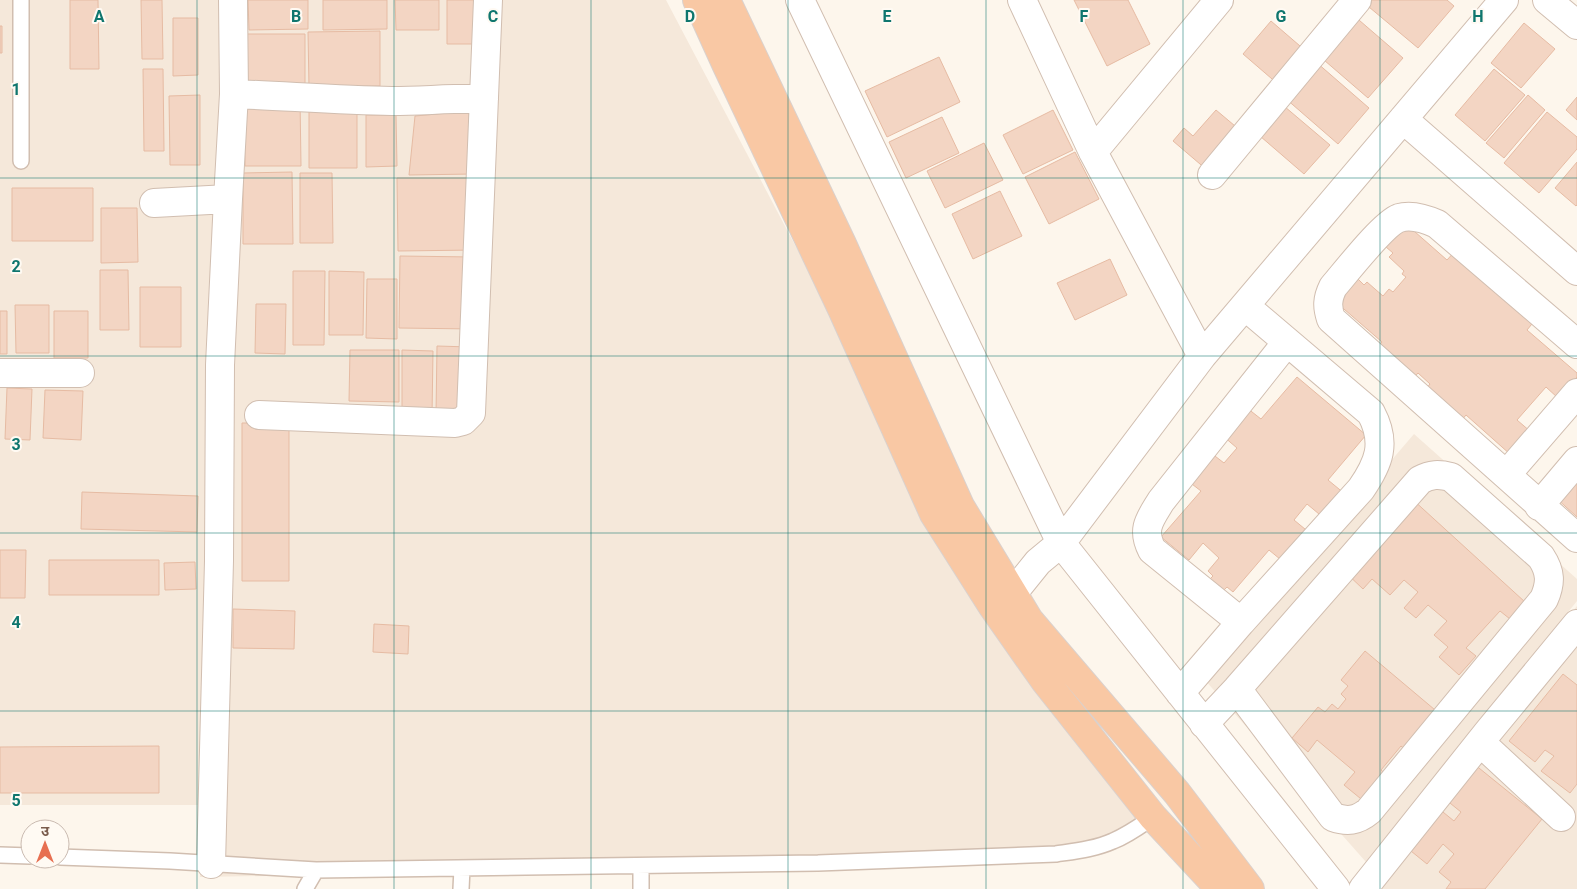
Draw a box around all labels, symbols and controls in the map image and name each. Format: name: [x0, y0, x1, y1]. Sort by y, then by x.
text: A: [94, 7, 105, 26]
text: B: [291, 7, 301, 26]
text: C: [488, 7, 498, 26]
text: D: [685, 7, 695, 26]
text: E: [883, 7, 892, 26]
text: F: [1080, 7, 1089, 26]
text: G: [1276, 7, 1287, 26]
text: H: [1472, 7, 1484, 26]
text: 1: [11, 80, 21, 99]
text: 2: [11, 257, 21, 276]
text: 3: [11, 435, 21, 454]
text: 4: [11, 613, 21, 632]
text: 5: [11, 791, 21, 810]
north arrow: [20, 819, 70, 869]
text: उ: [41, 823, 50, 839]

